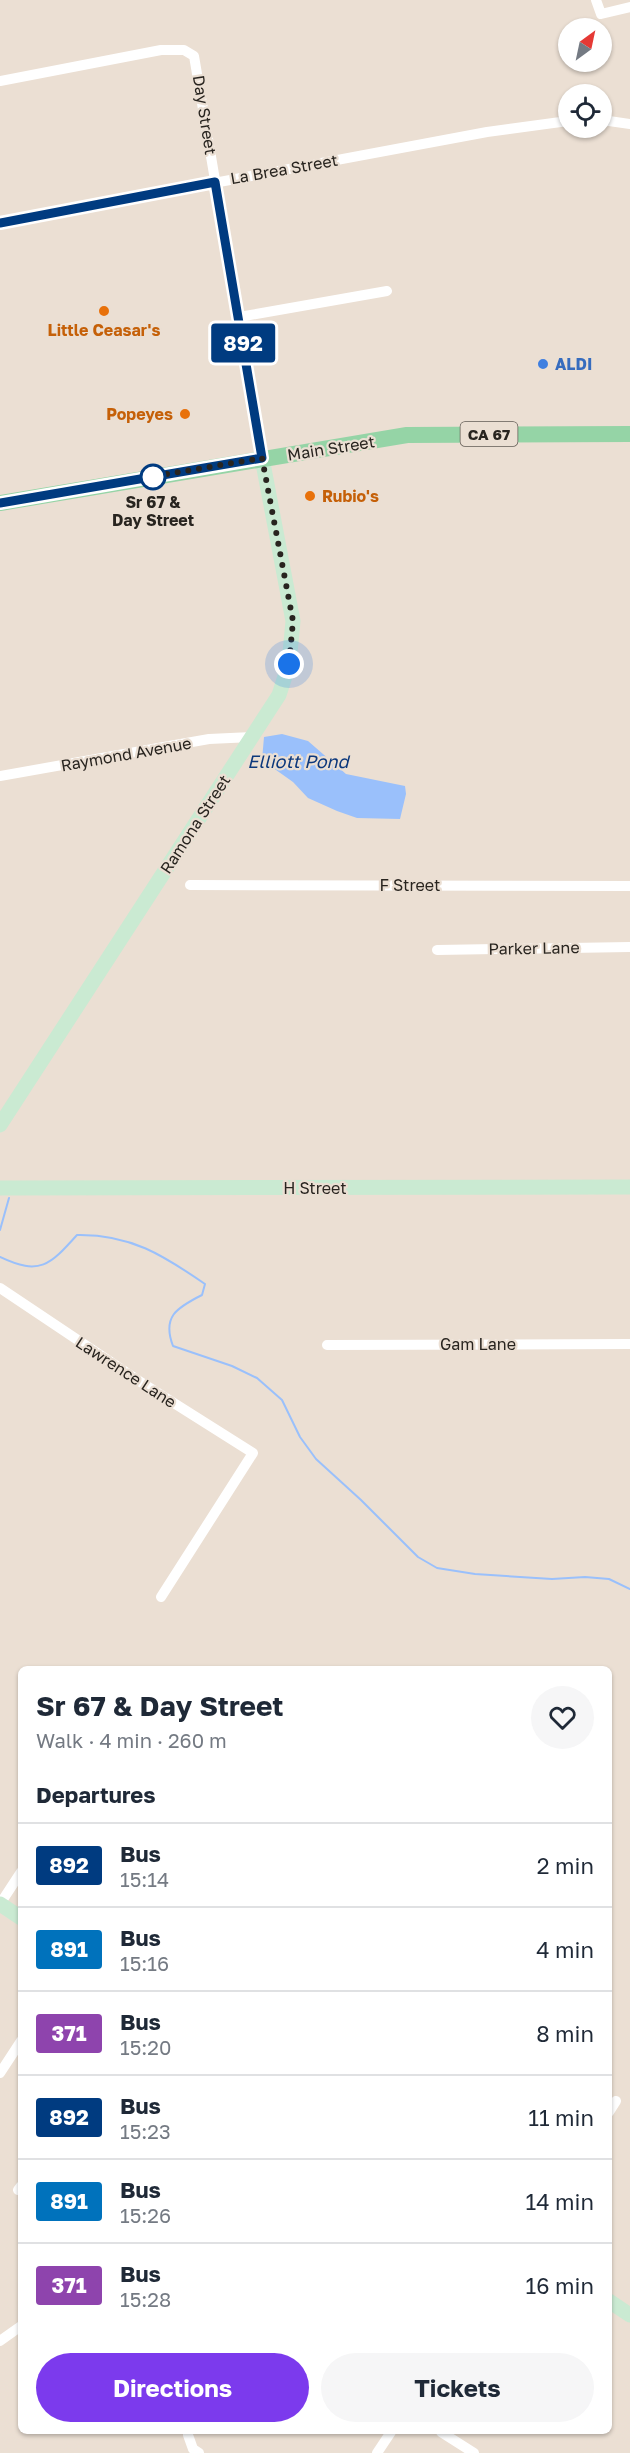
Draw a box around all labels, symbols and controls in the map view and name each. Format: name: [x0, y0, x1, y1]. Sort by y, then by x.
north arrow: [558, 18, 612, 72]
map controls: [558, 18, 612, 138]
street label: Day Street: [189, 74, 221, 156]
button: locate: [558, 84, 612, 138]
street label: La Brea Street: [229, 150, 339, 188]
marker: Little Ceasar's: [97, 304, 111, 318]
place label: Little Ceasar's: [48, 320, 160, 340]
line badge: 892: [208, 324, 278, 362]
text: 892: [223, 330, 263, 356]
place label: ALDI: [555, 354, 592, 374]
marker: ALDI: [536, 357, 550, 371]
place label: Popeyes: [106, 404, 173, 424]
marker: Popeyes: [178, 407, 192, 421]
road number: CA 67: [460, 422, 518, 446]
street label: Main Street: [286, 431, 376, 465]
marker: Sr 67 & Day Street: [140, 464, 166, 490]
place label: Rubio's: [322, 486, 379, 506]
marker: Rubio's: [303, 489, 317, 503]
place label: Sr 67 & Day Street: [112, 492, 194, 530]
your location: [274, 649, 304, 679]
street label: Raymond Avenue: [59, 733, 193, 775]
water label: Elliott Pond: [247, 750, 351, 772]
street label: Ramona Street: [156, 771, 234, 877]
street label: F Street: [380, 875, 440, 895]
street label: Parker Lane: [488, 937, 580, 959]
street label: H Street: [283, 1178, 347, 1198]
street label: Lawrence Lane: [72, 1332, 180, 1412]
street label: Gam Lane: [440, 1334, 516, 1354]
button: heart: [531, 1686, 594, 1749]
text: Sr 67 & Day Street: [36, 1689, 284, 1722]
text: Walk · 4 min · 260 m: [36, 1728, 227, 1752]
text: Departures: [36, 1781, 155, 1808]
text: Bus: [120, 1840, 161, 1867]
text: 892: [49, 1852, 89, 1878]
text: 2 min: [537, 1852, 594, 1879]
text: 15:14: [120, 1867, 169, 1891]
text: Bus: [120, 1924, 161, 1951]
text: 891: [50, 1936, 88, 1962]
text: 4 min: [536, 1936, 594, 1963]
text: 15:16: [120, 1951, 169, 1975]
text: Bus: [120, 2008, 161, 2035]
text: 371: [51, 2020, 87, 2046]
text: 8 min: [536, 2020, 594, 2047]
text: 15:20: [120, 2035, 171, 2059]
text: Bus: [120, 2092, 161, 2119]
text: 892: [49, 2104, 89, 2130]
text: 11 min: [528, 2104, 594, 2131]
text: 15:23: [120, 2119, 171, 2143]
text: Bus: [120, 2176, 161, 2203]
text: 891: [50, 2188, 88, 2214]
text: 14 min: [526, 2188, 594, 2215]
text: 15:26: [120, 2203, 171, 2227]
text: Bus: [120, 2260, 161, 2287]
text: 371: [51, 2272, 87, 2298]
text: 16 min: [526, 2272, 594, 2299]
text: 15:28: [120, 2287, 171, 2311]
button: Directions: [36, 2353, 309, 2422]
button: Tickets: [321, 2353, 594, 2422]

